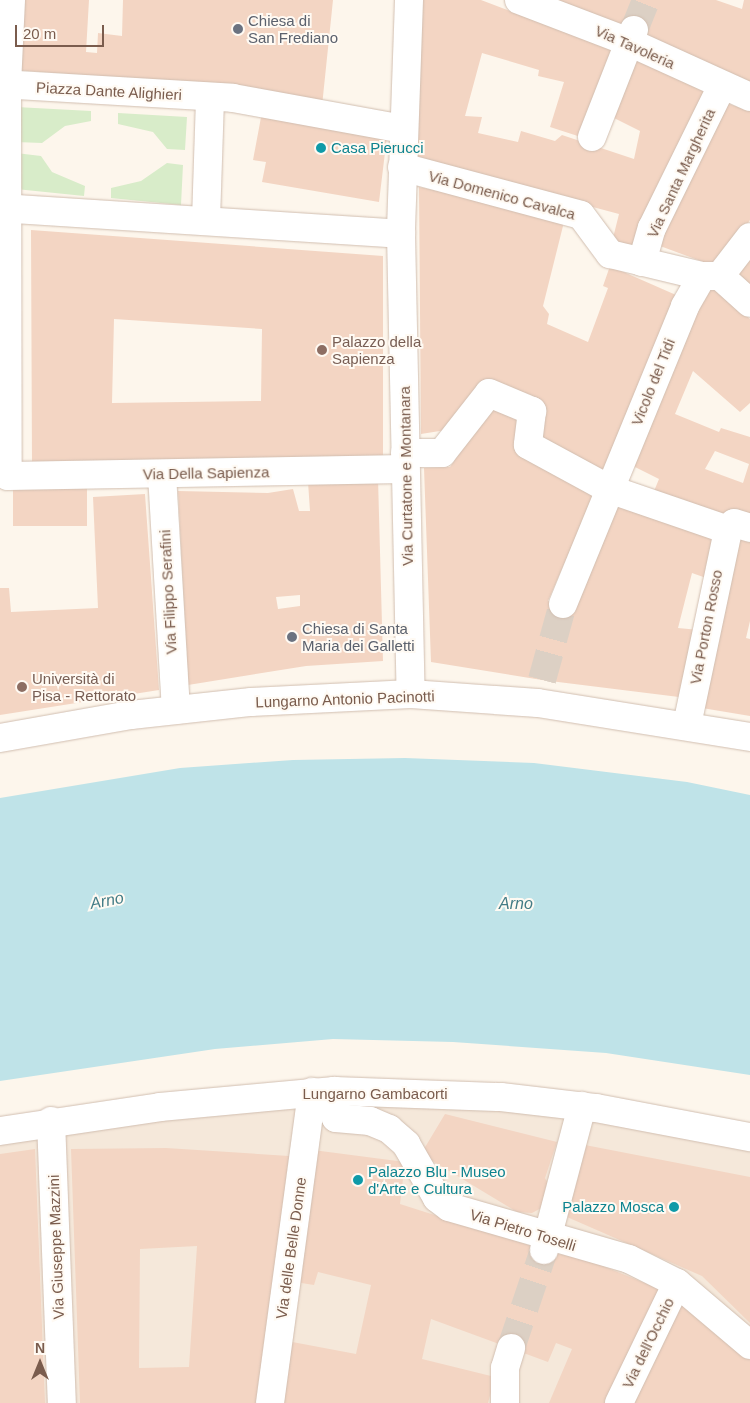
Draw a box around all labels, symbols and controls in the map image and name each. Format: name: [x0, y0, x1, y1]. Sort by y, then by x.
place label: Chiesa di San Frediano: [248, 11, 338, 46]
scale bar: [18, 15, 106, 47]
street label: Via Tavoleria: [592, 21, 678, 73]
marker: Chiesa di San Frediano: [232, 23, 244, 35]
text: 20 m: [23, 25, 56, 42]
street label: Piazza Dante Alighieri: [35, 78, 183, 104]
street label: Via Santa Margherita: [643, 105, 719, 241]
place label: Casa Pierucci: [331, 139, 424, 157]
marker: Casa Pierucci: [315, 142, 327, 154]
street label: Via Domenico Cavalca: [427, 167, 577, 223]
place label: Palazzo della Sapienza: [332, 332, 421, 367]
street label: Vicolo del Tidi: [627, 336, 679, 428]
marker: Palazzo della Sapienza: [316, 344, 328, 356]
street label: Via Curtatone e Montanara: [395, 386, 417, 566]
street label: Via Della Sapienza: [143, 463, 269, 483]
street label: Via Filippo Serafini: [156, 529, 180, 655]
street label: Via Porton Rosso: [686, 568, 726, 686]
place label: Chiesa di Santa Maria dei Galletti: [302, 619, 415, 654]
marker: Chiesa di Santa Maria dei Galletti: [286, 631, 298, 643]
place label: Università di Pisa - Rettorato: [32, 669, 136, 704]
marker: Università di Pisa - Rettorato: [16, 681, 28, 693]
street label: Lungarno Antonio Pacinotti: [255, 687, 435, 711]
water label: Arno: [89, 888, 125, 914]
water label: Arno: [499, 894, 533, 914]
street label: Lungarno Gambacorti: [302, 1085, 448, 1103]
place label: Palazzo Blu - Museo d'Arte e Cultura: [368, 1162, 506, 1197]
street label: Via Giuseppe Mazzini: [44, 1174, 68, 1320]
marker: Palazzo Blu - Museo d'Arte e Cultura: [352, 1174, 364, 1186]
street label: Via delle Belle Donne: [272, 1176, 310, 1320]
place label: Palazzo Mosca: [562, 1198, 664, 1216]
marker: Palazzo Mosca: [668, 1201, 680, 1213]
street label: Via Pietro Toselli: [467, 1205, 579, 1255]
street label: Via dell'Occhio: [618, 1295, 678, 1391]
north arrow: [15, 1338, 65, 1388]
text: N: [35, 1340, 45, 1356]

